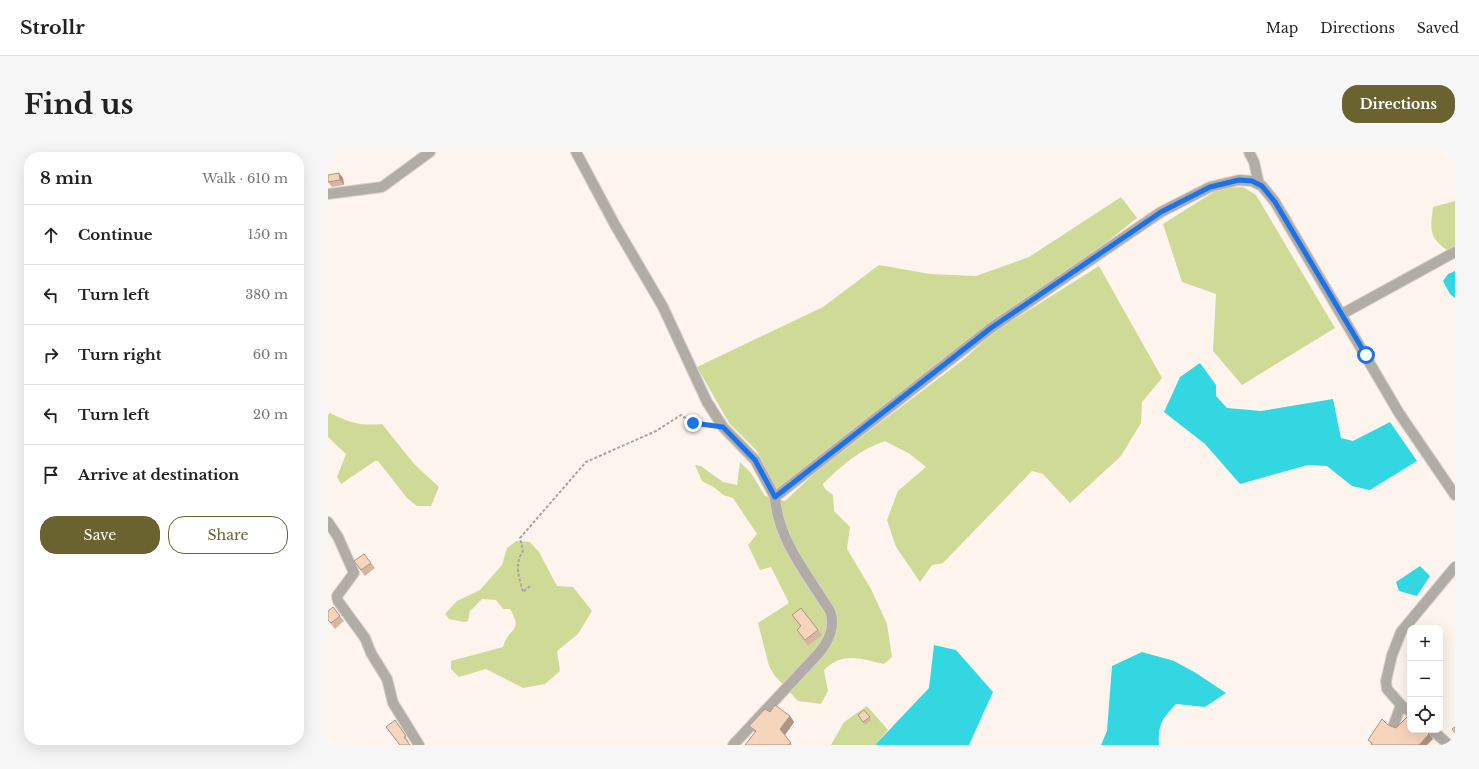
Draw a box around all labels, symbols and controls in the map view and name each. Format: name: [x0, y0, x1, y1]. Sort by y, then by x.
text: Strollr: [20, 16, 85, 39]
text: Map: [1266, 19, 1298, 37]
text: Directions: [1320, 19, 1395, 37]
text: Saved: [1417, 19, 1459, 37]
button: Directions: [1342, 85, 1455, 123]
text: Find us: [24, 87, 134, 122]
text: 8 min: [40, 168, 93, 189]
text: Walk · 610 m: [202, 170, 288, 187]
icon: ahead: [40, 224, 62, 246]
text: Continue: [78, 225, 153, 244]
text: 150 m: [248, 226, 288, 243]
icon: left: [40, 284, 62, 306]
text: Turn left: [78, 285, 149, 304]
text: 380 m: [245, 286, 288, 303]
icon: right: [40, 344, 62, 366]
text: Turn right: [78, 345, 161, 364]
text: 60 m: [253, 346, 288, 363]
route start: [1357, 346, 1375, 364]
icon: left: [40, 404, 62, 426]
text: Turn left: [78, 405, 149, 424]
text: 20 m: [253, 406, 288, 423]
route end: [684, 414, 702, 432]
icon: arrive: [40, 464, 62, 486]
text: Arrive at destination: [78, 465, 239, 484]
button: Save: [40, 516, 160, 554]
button: Share: [168, 516, 288, 554]
map controls: [1407, 625, 1443, 733]
button: +: [1407, 625, 1443, 661]
button: −: [1407, 661, 1443, 697]
button: locate: [1407, 697, 1443, 733]

